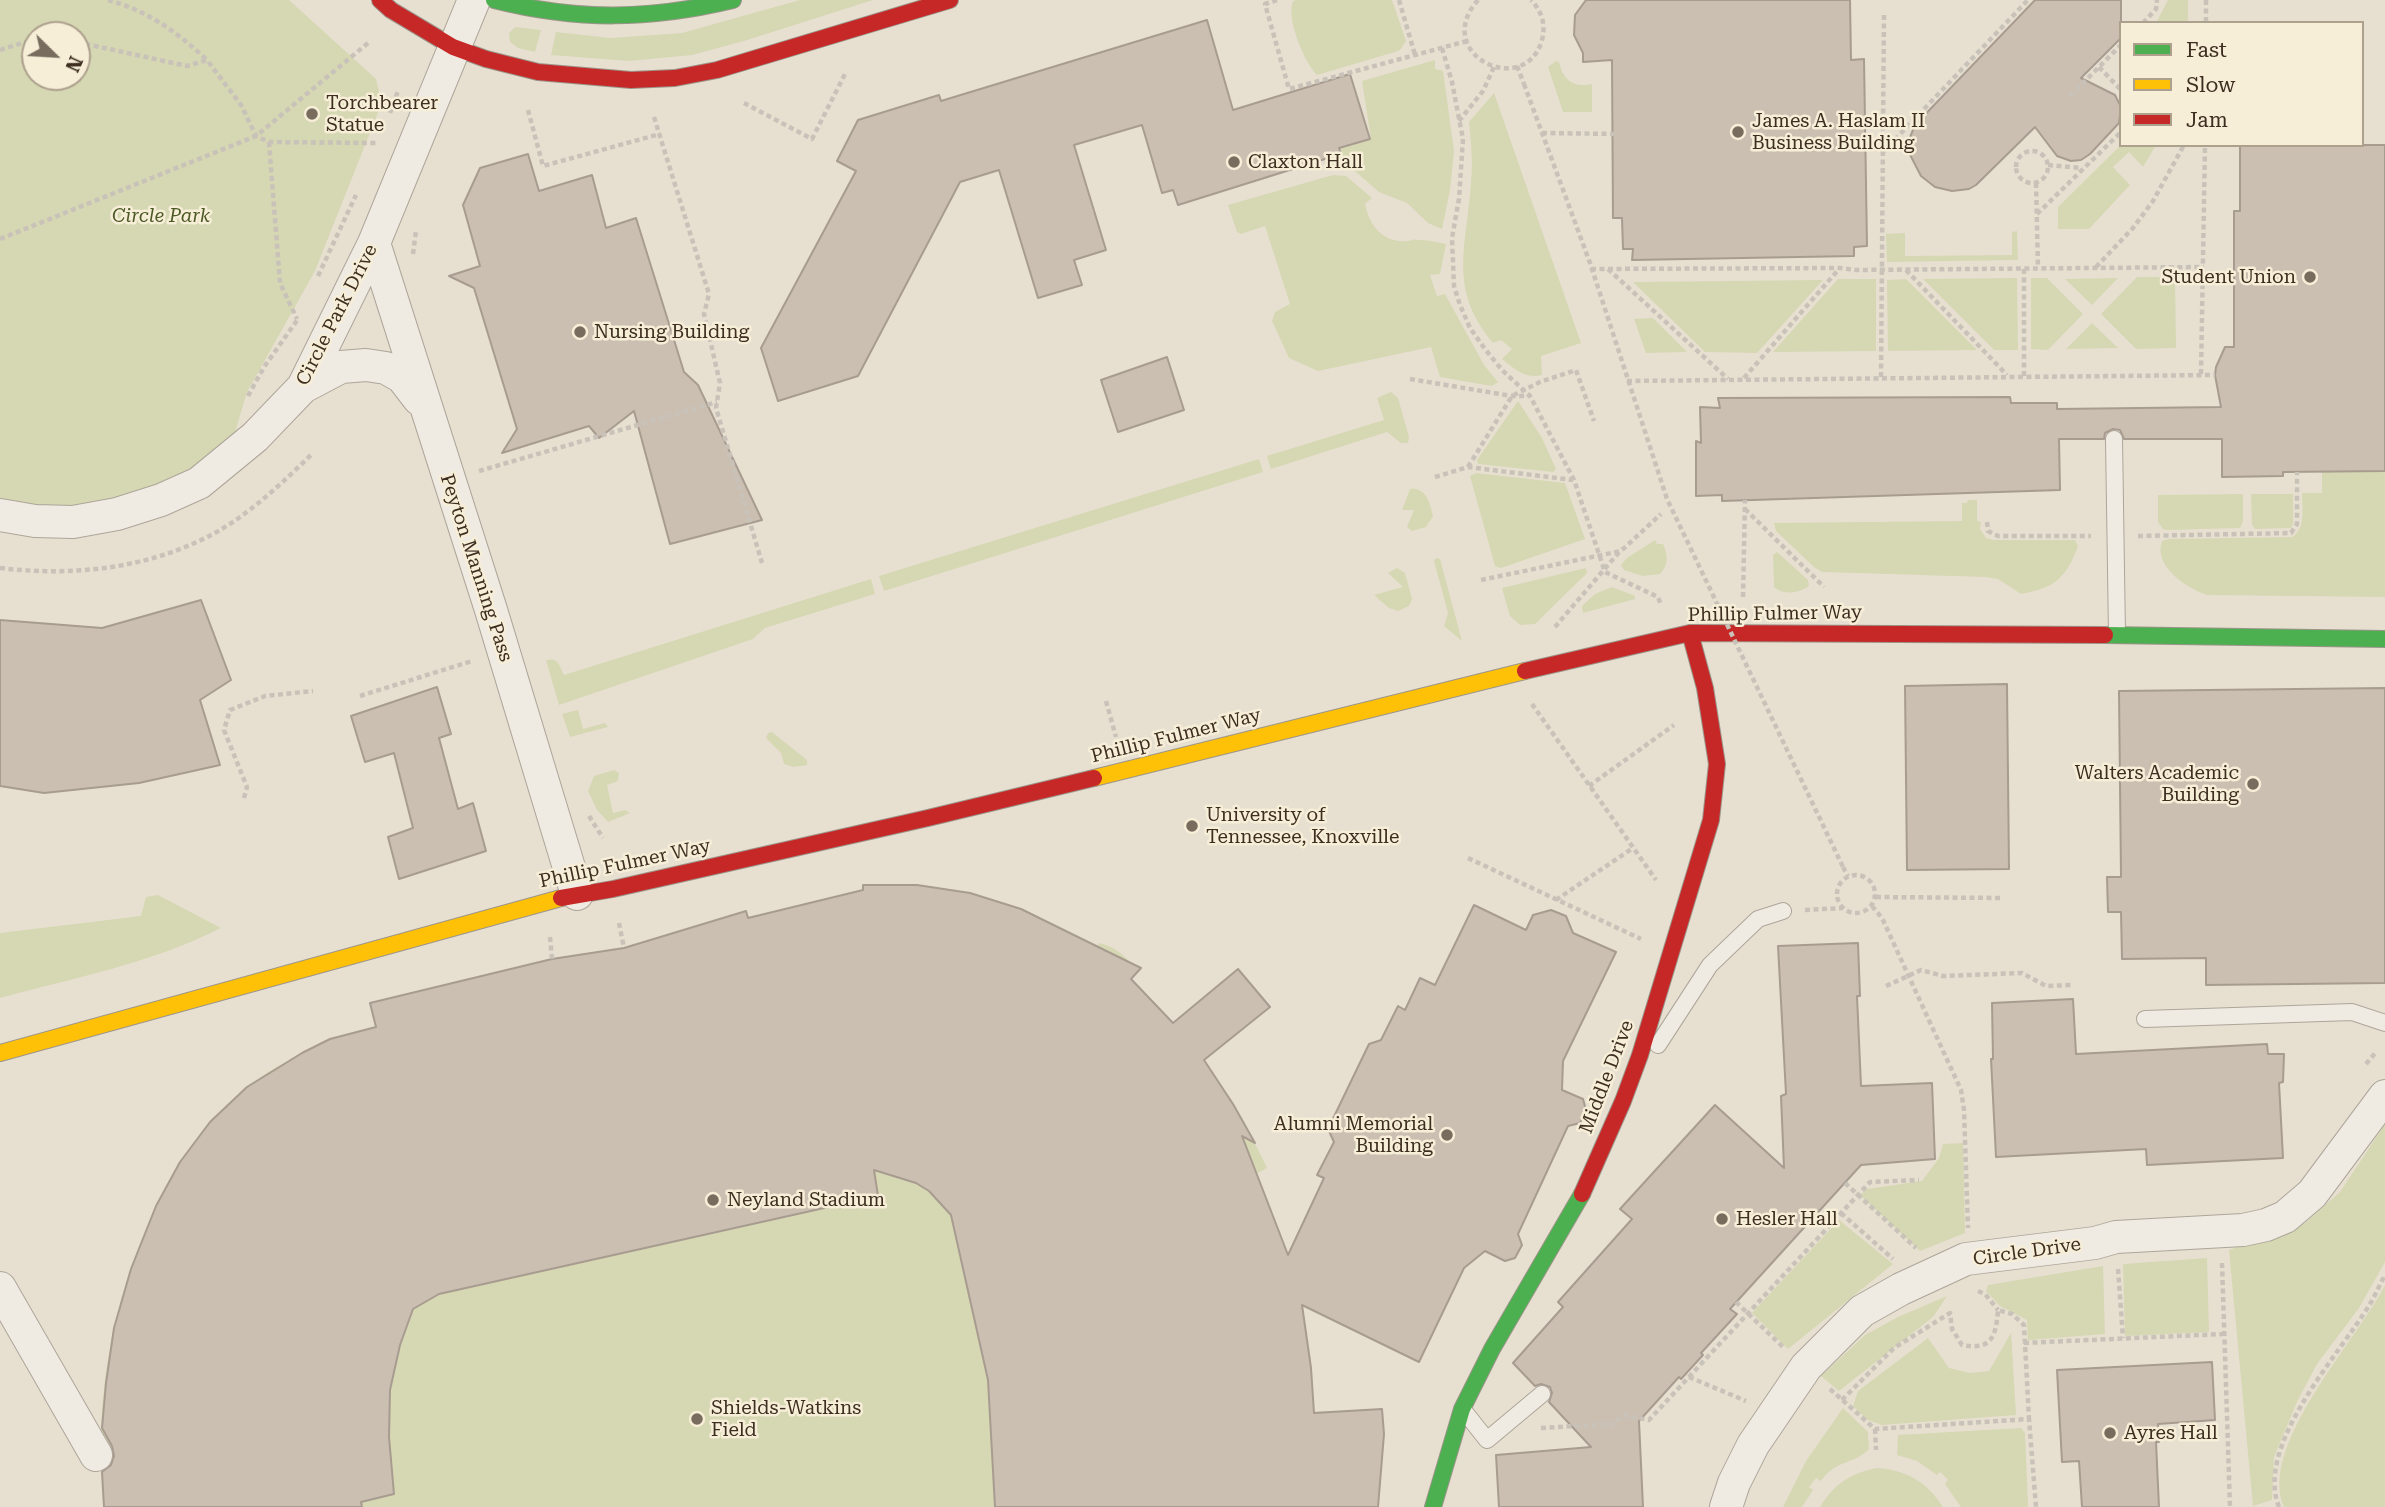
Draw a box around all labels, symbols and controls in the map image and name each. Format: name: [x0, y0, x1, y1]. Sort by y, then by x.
north arrow: [21, 21, 91, 91]
legend: [2119, 21, 2364, 147]
text: Fast: [2186, 38, 2227, 62]
text: N: [60, 53, 87, 75]
text: Slow: [2186, 73, 2235, 97]
place label: Torchbearer Statue: [326, 92, 438, 136]
marker: Torchbearer Statue: [304, 106, 320, 122]
text: Jam: [2186, 108, 2228, 132]
place label: James A. Haslam II Business Building: [1752, 110, 1925, 154]
marker: James A. Haslam II Business Building: [1730, 124, 1746, 140]
place label: Claxton Hall: [1248, 151, 1363, 173]
marker: Claxton Hall: [1226, 154, 1242, 170]
park label: Circle Park: [112, 205, 210, 227]
street label: Circle Park Drive: [292, 241, 382, 389]
place label: Student Union: [2161, 266, 2296, 288]
marker: Student Union: [2302, 269, 2318, 285]
place label: Nursing Building: [594, 321, 749, 343]
marker: Nursing Building: [572, 324, 588, 340]
street label: Peyton Manning Pass: [435, 471, 517, 665]
street label: Phillip Fulmer Way: [1688, 601, 1862, 627]
street label: Phillip Fulmer Way: [1089, 704, 1263, 768]
place label: Walters Academic Building: [2075, 762, 2239, 806]
marker: Walters Academic Building: [2245, 776, 2261, 792]
place label: University of Tennessee, Knoxville: [1206, 804, 1399, 848]
marker: University of Tennessee, Knoxville: [1184, 818, 1200, 834]
street label: Phillip Fulmer Way: [537, 835, 713, 893]
street label: Middle Drive: [1575, 1017, 1639, 1137]
place label: Alumni Memorial Building: [1274, 1113, 1433, 1157]
marker: Alumni Memorial Building: [1439, 1127, 1455, 1143]
place label: Neyland Stadium: [727, 1189, 885, 1211]
marker: Neyland Stadium: [705, 1192, 721, 1208]
place label: Hesler Hall: [1736, 1208, 1838, 1230]
marker: Hesler Hall: [1714, 1211, 1730, 1227]
street label: Circle Drive: [1972, 1233, 2082, 1271]
place label: Shields-Watkins Field: [711, 1397, 861, 1441]
marker: Shields-Watkins Field: [689, 1411, 705, 1427]
place label: Ayres Hall: [2124, 1422, 2217, 1444]
marker: Ayres Hall: [2102, 1425, 2118, 1441]

